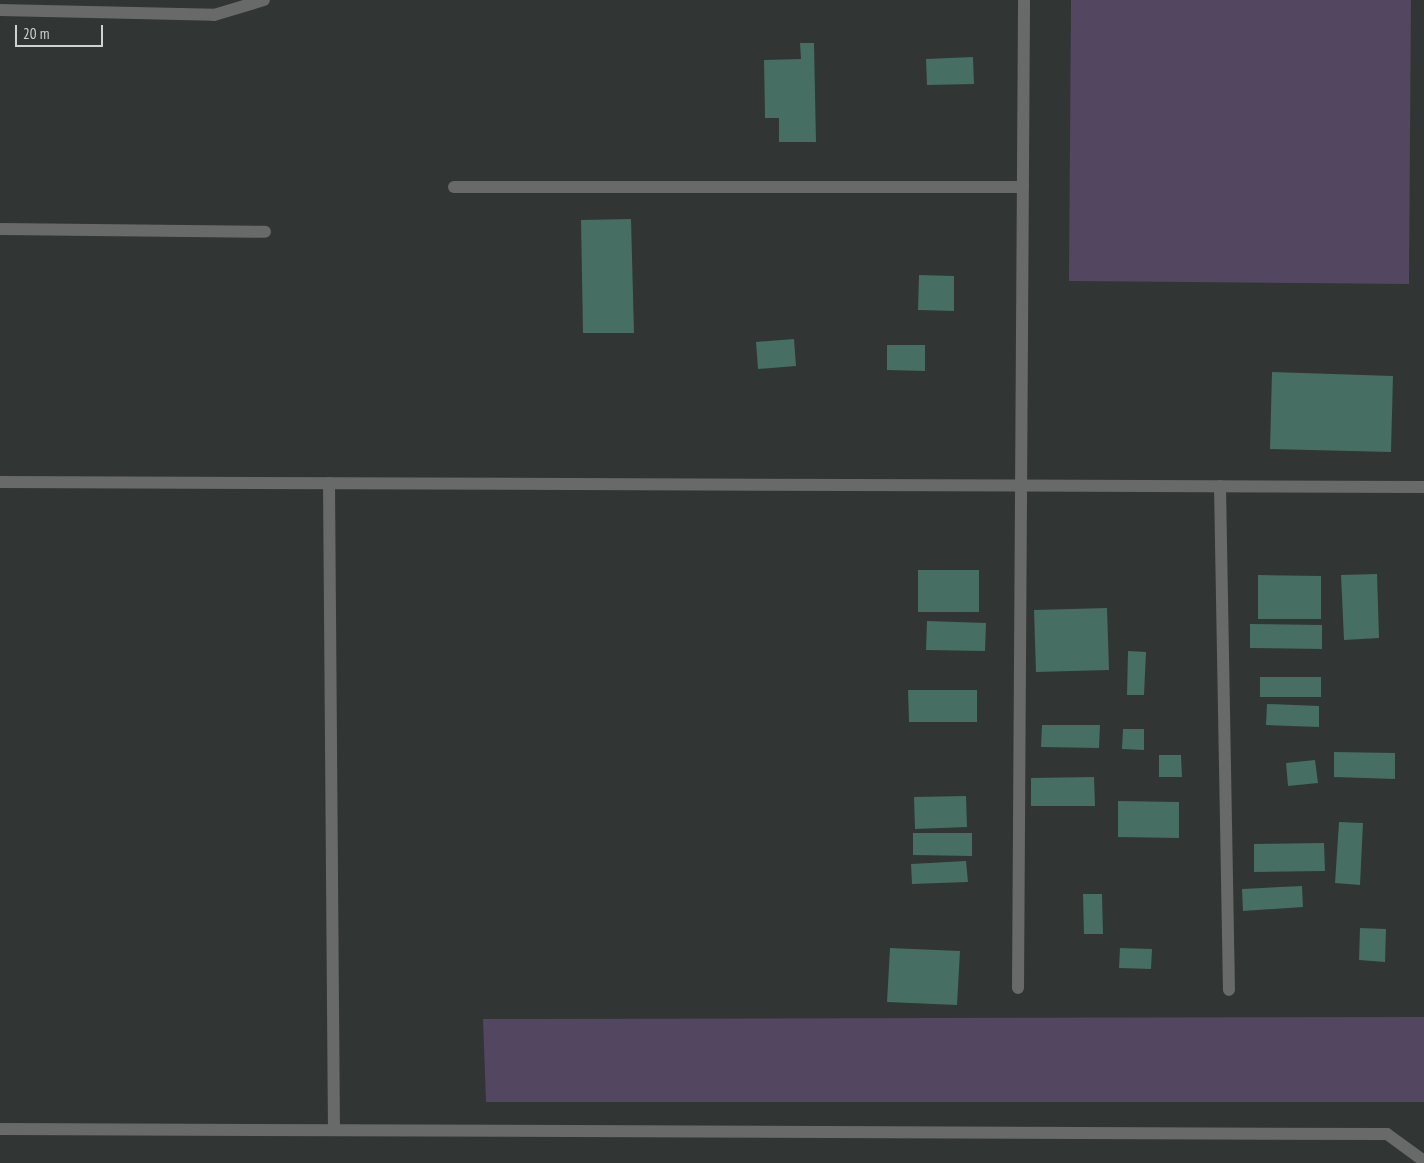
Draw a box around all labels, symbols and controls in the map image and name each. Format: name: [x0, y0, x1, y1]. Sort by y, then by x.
scale bar: [18, 15, 105, 47]
text: 20 m: [23, 24, 49, 43]

